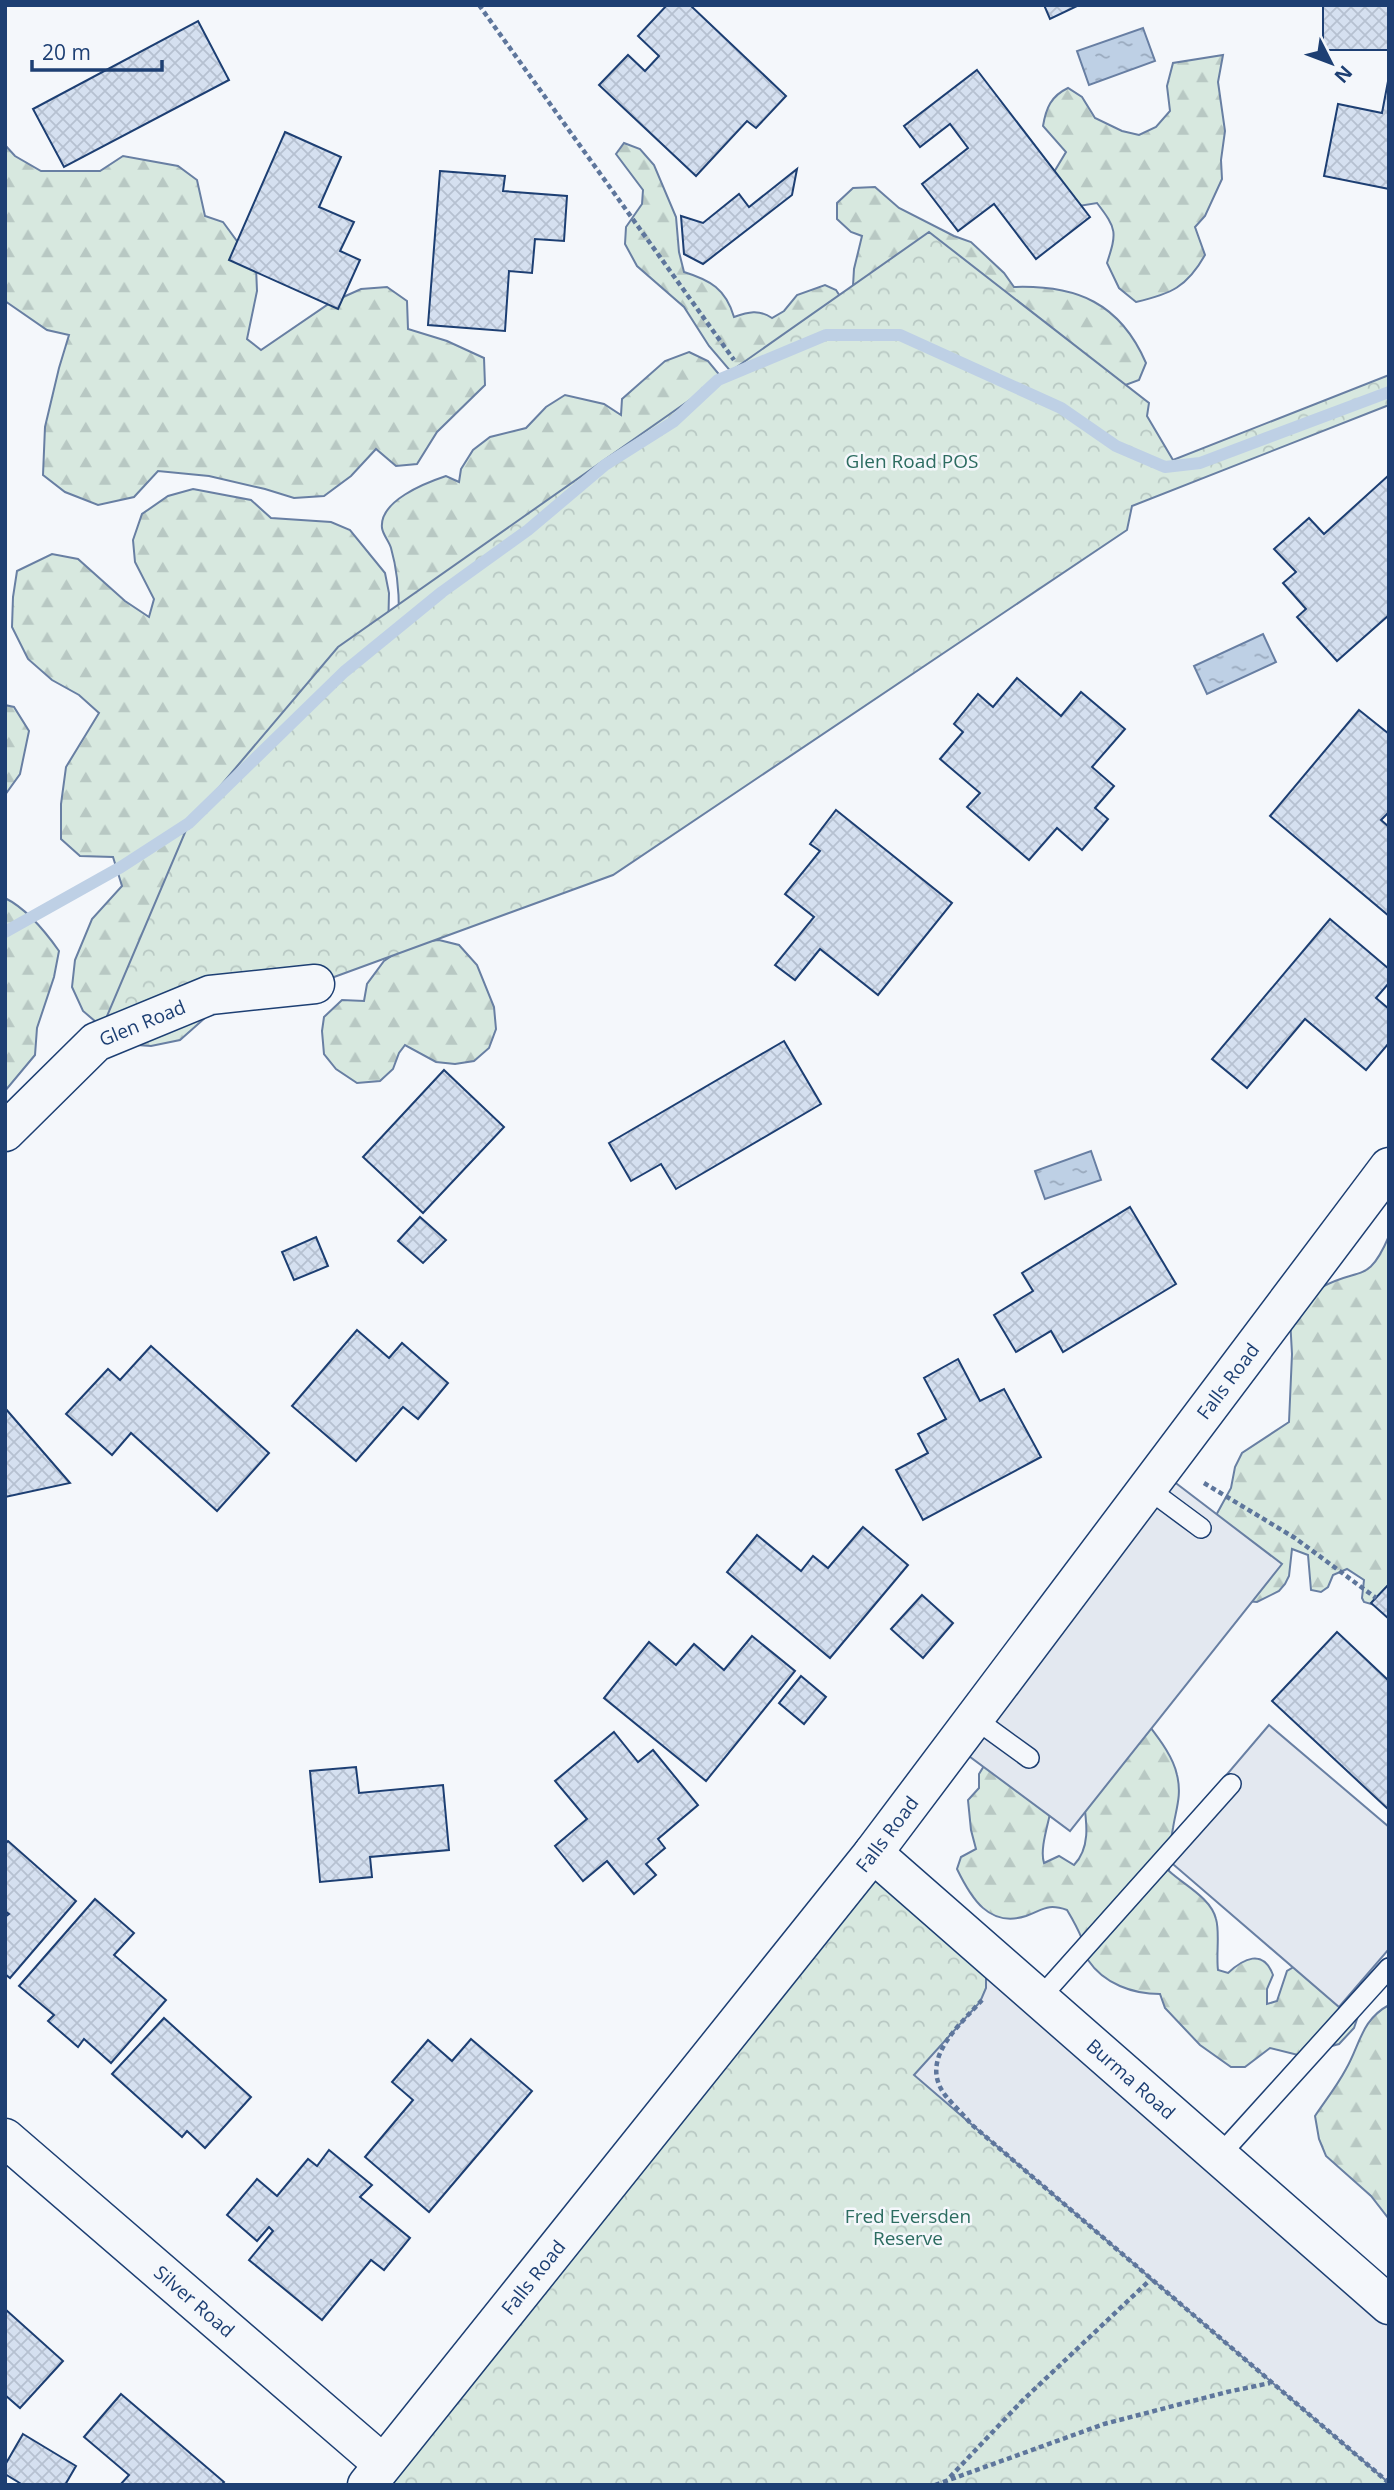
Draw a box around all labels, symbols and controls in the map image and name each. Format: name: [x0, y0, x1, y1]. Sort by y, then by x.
scale bar: [32, 28, 161, 72]
north arrow: [1296, 28, 1366, 98]
text: 20 m: [42, 38, 91, 66]
text: N: [1329, 60, 1358, 89]
park label: Glen Road POS: [846, 448, 978, 474]
street label: Glen Road: [95, 994, 189, 1052]
street label: Falls Road: [1191, 1338, 1265, 1425]
street label: Falls Road: [850, 1791, 924, 1878]
street label: Burma Road: [1081, 2033, 1181, 2125]
park label: Fred Eversden Reserve: [845, 2203, 971, 2251]
street label: Falls Road: [495, 2234, 571, 2320]
street label: Silver Road: [149, 2259, 240, 2343]

